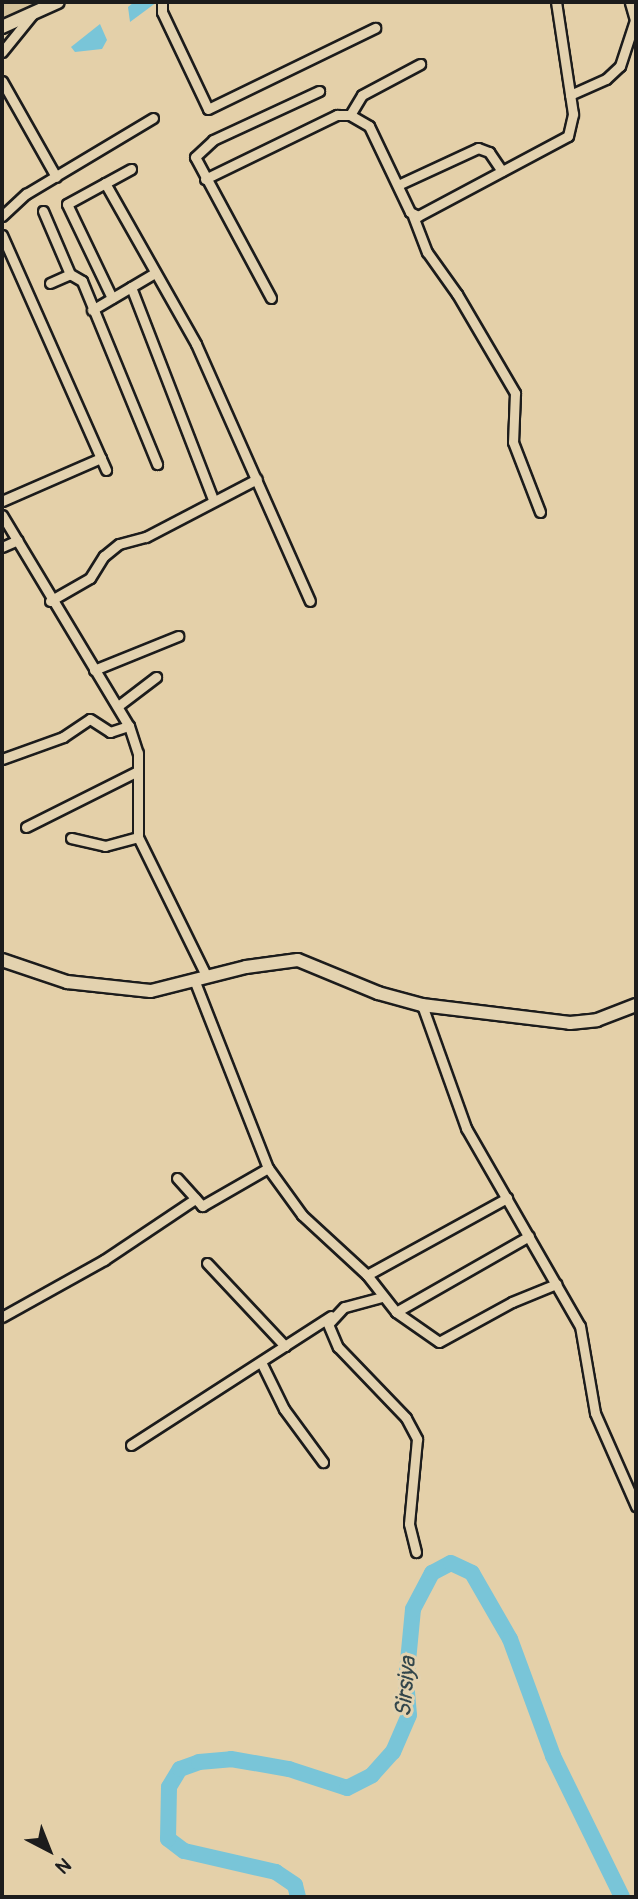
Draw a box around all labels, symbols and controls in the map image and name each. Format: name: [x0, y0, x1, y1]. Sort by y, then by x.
water label: Sirsiya: [390, 1656, 422, 1718]
north arrow: [14, 1815, 84, 1885]
text: N: [50, 1852, 76, 1879]

